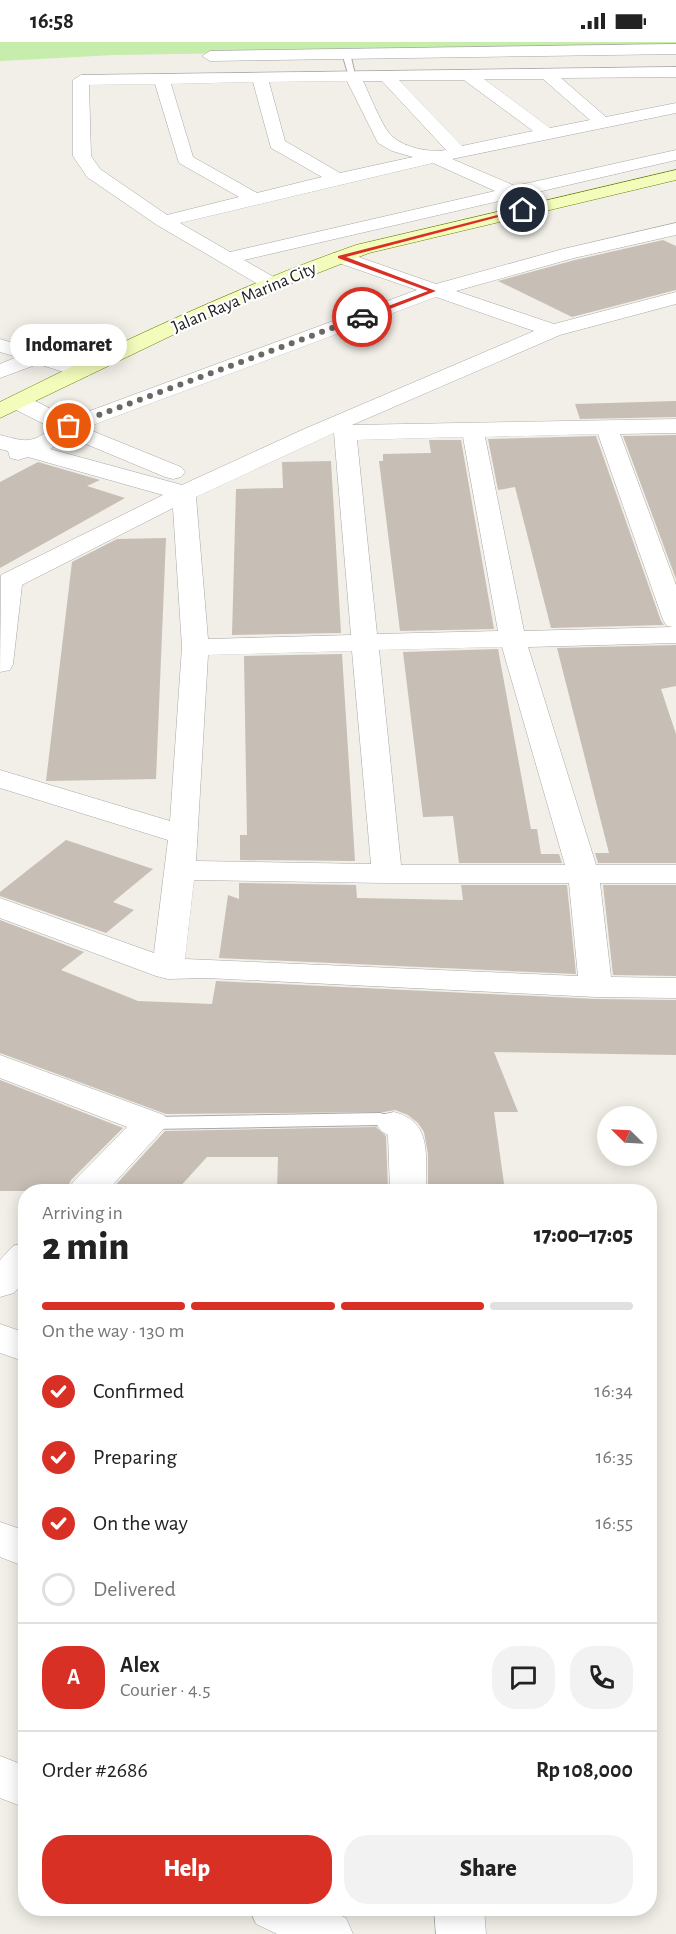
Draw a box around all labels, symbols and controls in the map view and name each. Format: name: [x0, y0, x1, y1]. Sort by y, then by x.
text: 16:58: [30, 10, 74, 32]
pin: [497, 184, 548, 235]
icon: home: [506, 193, 539, 226]
street label: Jalan Raya Marina City: [170, 259, 319, 336]
courier: [332, 287, 392, 347]
icon: car: [346, 301, 379, 334]
callout: Indomaret: [10, 324, 128, 366]
text: Indomaret: [25, 335, 112, 355]
pin: [43, 400, 94, 451]
icon: bag: [52, 409, 85, 442]
north arrow: [597, 1106, 657, 1166]
map controls: [597, 1106, 657, 1166]
text: Arriving in: [42, 1203, 123, 1223]
text: 17:00–17:05: [534, 1224, 633, 1246]
text: 2 min: [42, 1228, 129, 1267]
text: On the way · 130 m: [42, 1321, 184, 1341]
icon: check: [42, 1375, 75, 1408]
text: Confirmed: [93, 1380, 184, 1402]
text: 16:34: [594, 1381, 633, 1401]
icon: check: [42, 1441, 75, 1474]
text: Preparing: [93, 1446, 177, 1468]
text: 16:35: [596, 1447, 633, 1467]
icon: check: [42, 1507, 75, 1540]
text: On the way: [93, 1512, 188, 1534]
text: 16:55: [595, 1513, 633, 1533]
text: Delivered: [93, 1578, 176, 1600]
button: chat: [492, 1646, 555, 1709]
button: phone: [570, 1646, 633, 1709]
text: Alex: [120, 1654, 160, 1676]
text: A: [67, 1666, 80, 1688]
text: Courier · 4.5: [120, 1680, 211, 1700]
text: Order #2686: [42, 1759, 148, 1781]
text: Rp 108,000: [536, 1759, 633, 1781]
button: Help: [42, 1835, 332, 1904]
button: Share: [344, 1835, 633, 1904]

